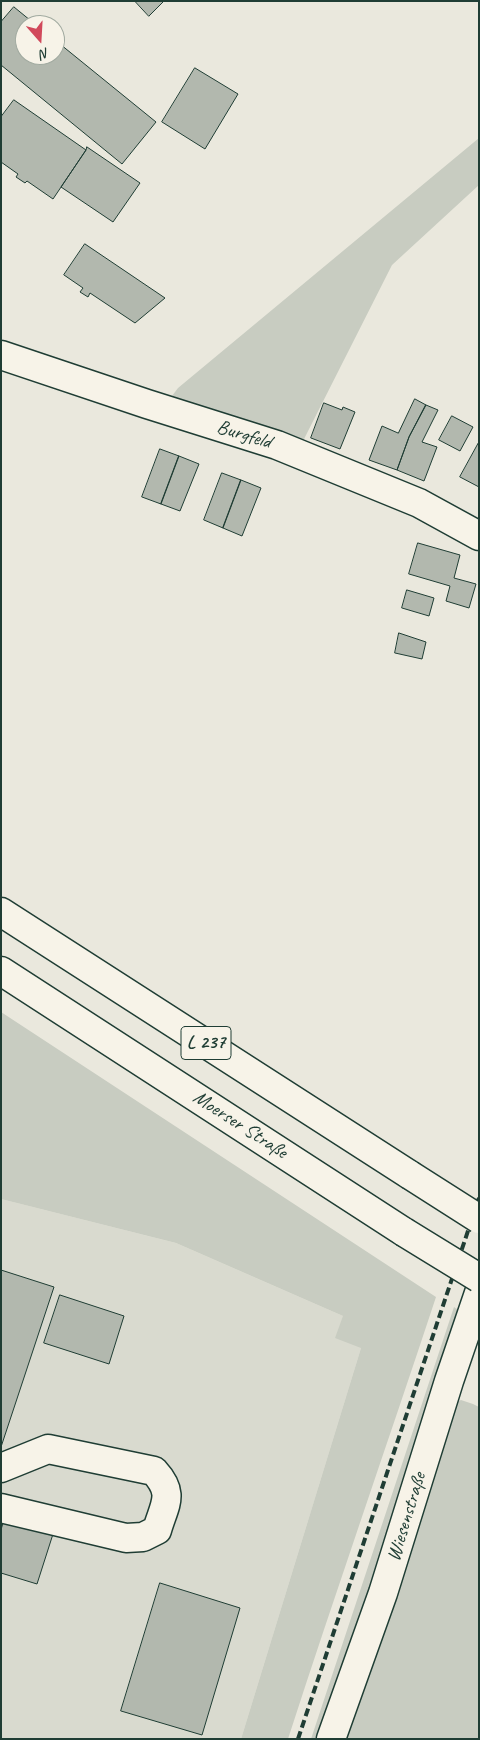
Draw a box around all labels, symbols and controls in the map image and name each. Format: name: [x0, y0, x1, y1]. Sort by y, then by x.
north arrow: [15, 15, 65, 65]
text: N: [38, 44, 52, 63]
street label: Burgfeld: [214, 415, 274, 455]
road number: L 237: [181, 1026, 231, 1060]
street label: Moerser Straße: [188, 1086, 292, 1164]
street label: Wiesenstraße: [382, 1470, 432, 1564]

